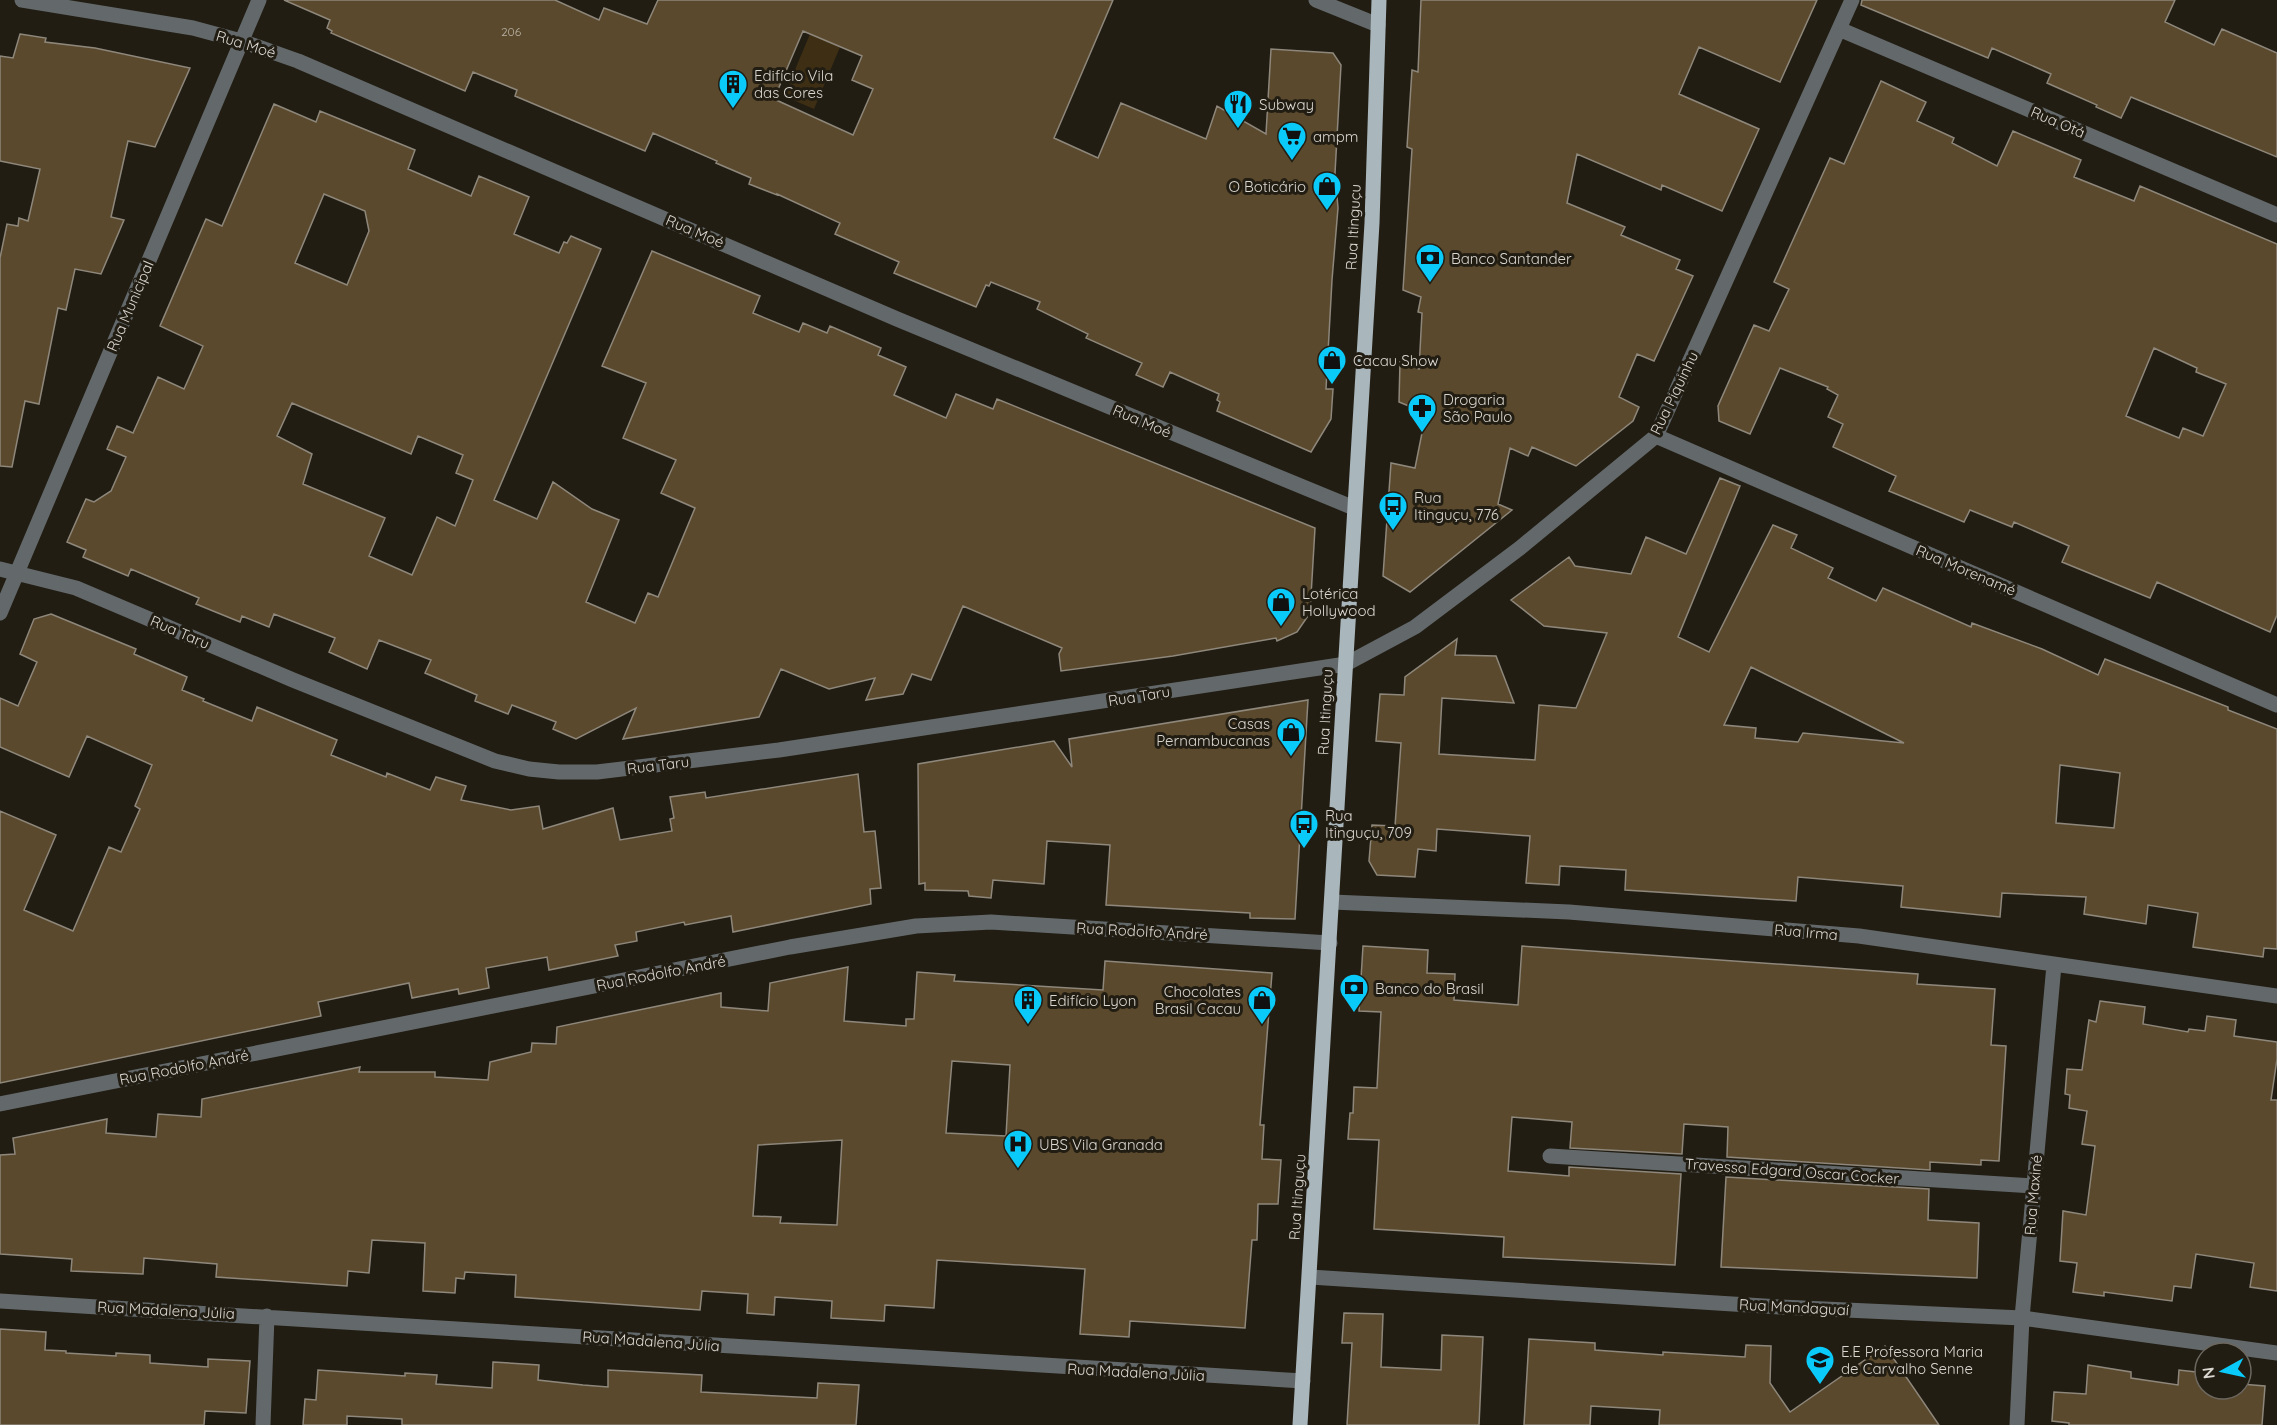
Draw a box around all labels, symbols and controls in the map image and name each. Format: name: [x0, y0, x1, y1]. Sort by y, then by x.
house number: 206: [501, 24, 522, 39]
street label: Rua Moé: [214, 26, 278, 62]
place label: Edifício Vila das Cores: [754, 66, 833, 102]
building icon: Edifício Vila das Cores: [717, 68, 749, 110]
restaurant icon: Subway: [1222, 88, 1254, 130]
place label: Subway: [1259, 95, 1314, 114]
street label: Rua Otá: [2028, 102, 2088, 142]
supermarket icon: ampm: [1276, 120, 1308, 162]
place label: ampm: [1313, 127, 1359, 146]
shop icon: O Boticário: [1311, 170, 1343, 212]
place label: O Boticário: [1228, 177, 1306, 196]
street label: Rua Itinguçu: [1341, 183, 1365, 271]
street label: Rua Moé: [663, 210, 727, 252]
bank icon: Banco Santander: [1414, 242, 1446, 284]
place label: Banco Santander: [1451, 249, 1572, 268]
street label: Rua Municipal: [102, 258, 158, 354]
shop icon: Cacau Show: [1316, 344, 1348, 386]
street label: Rua Piquinhu: [1646, 348, 1702, 438]
place label: Cacau Show: [1353, 351, 1439, 370]
place label: Drogaria São Paulo: [1443, 390, 1512, 426]
pharmacy icon: Drogaria São Paulo: [1406, 392, 1438, 434]
street label: Rua Moé: [1110, 400, 1174, 442]
place label: Rua Itinguçu, 776: [1414, 488, 1499, 524]
bus stop icon: Rua Itinguçu, 776: [1377, 490, 1409, 532]
street label: Rua Morenamé: [1913, 540, 2019, 600]
place label: Lotérica Hollywood: [1302, 584, 1376, 620]
shop icon: Lotérica Hollywood: [1265, 586, 1297, 628]
street label: Rua Taru: [147, 611, 213, 653]
street label: Rua Itinguçu: [1313, 668, 1337, 756]
street label: Rua Taru: [1107, 682, 1171, 710]
place label: Casas Pernambucanas: [1156, 714, 1270, 750]
shop icon: Casas Pernambucanas: [1275, 716, 1307, 758]
street label: Rua Taru: [626, 752, 690, 778]
place label: Rua Itinguçu, 709: [1325, 806, 1412, 842]
bus stop icon: Rua Itinguçu, 709: [1288, 808, 1320, 850]
street label: Rua Rodolfo André: [1076, 918, 1208, 944]
street label: Rua Irma: [1773, 920, 1839, 944]
street label: Rua Rodolfo André: [595, 951, 727, 995]
bank icon: Banco do Brasil: [1338, 972, 1370, 1014]
place label: Banco do Brasil: [1375, 979, 1484, 998]
place label: Chocolates Brasil Cacau: [1155, 982, 1241, 1018]
building icon: Edifício Lyon: [1012, 984, 1044, 1026]
shop icon: Chocolates Brasil Cacau: [1246, 984, 1278, 1026]
place label: Edifício Lyon: [1049, 991, 1136, 1010]
street label: Rua Rodolfo André: [118, 1045, 250, 1089]
hospital icon: UBS Vila Granada: [1002, 1128, 1034, 1170]
place label: UBS Vila Granada: [1039, 1135, 1163, 1154]
street label: Rua Itinguçu: [1285, 1153, 1309, 1241]
street label: Travessa Edgard Oscar Cocker: [1684, 1154, 1900, 1188]
street label: Rua Maxiné: [2020, 1154, 2046, 1236]
street label: Rua Mandaguaí: [1739, 1295, 1850, 1319]
street label: Rua Madalena Júlia: [97, 1297, 235, 1323]
street label: Rua Madalena Júlia: [582, 1327, 720, 1355]
north arrow: [2193, 1341, 2253, 1401]
place label: E.E Professora Maria de Carvalho Senne: [1841, 1342, 1983, 1378]
school or university icon: E.E Professora Maria de Carvalho Senne: [1804, 1344, 1836, 1386]
street label: Rua Madalena Júlia: [1067, 1359, 1205, 1385]
text: N: [2197, 1366, 2219, 1380]

